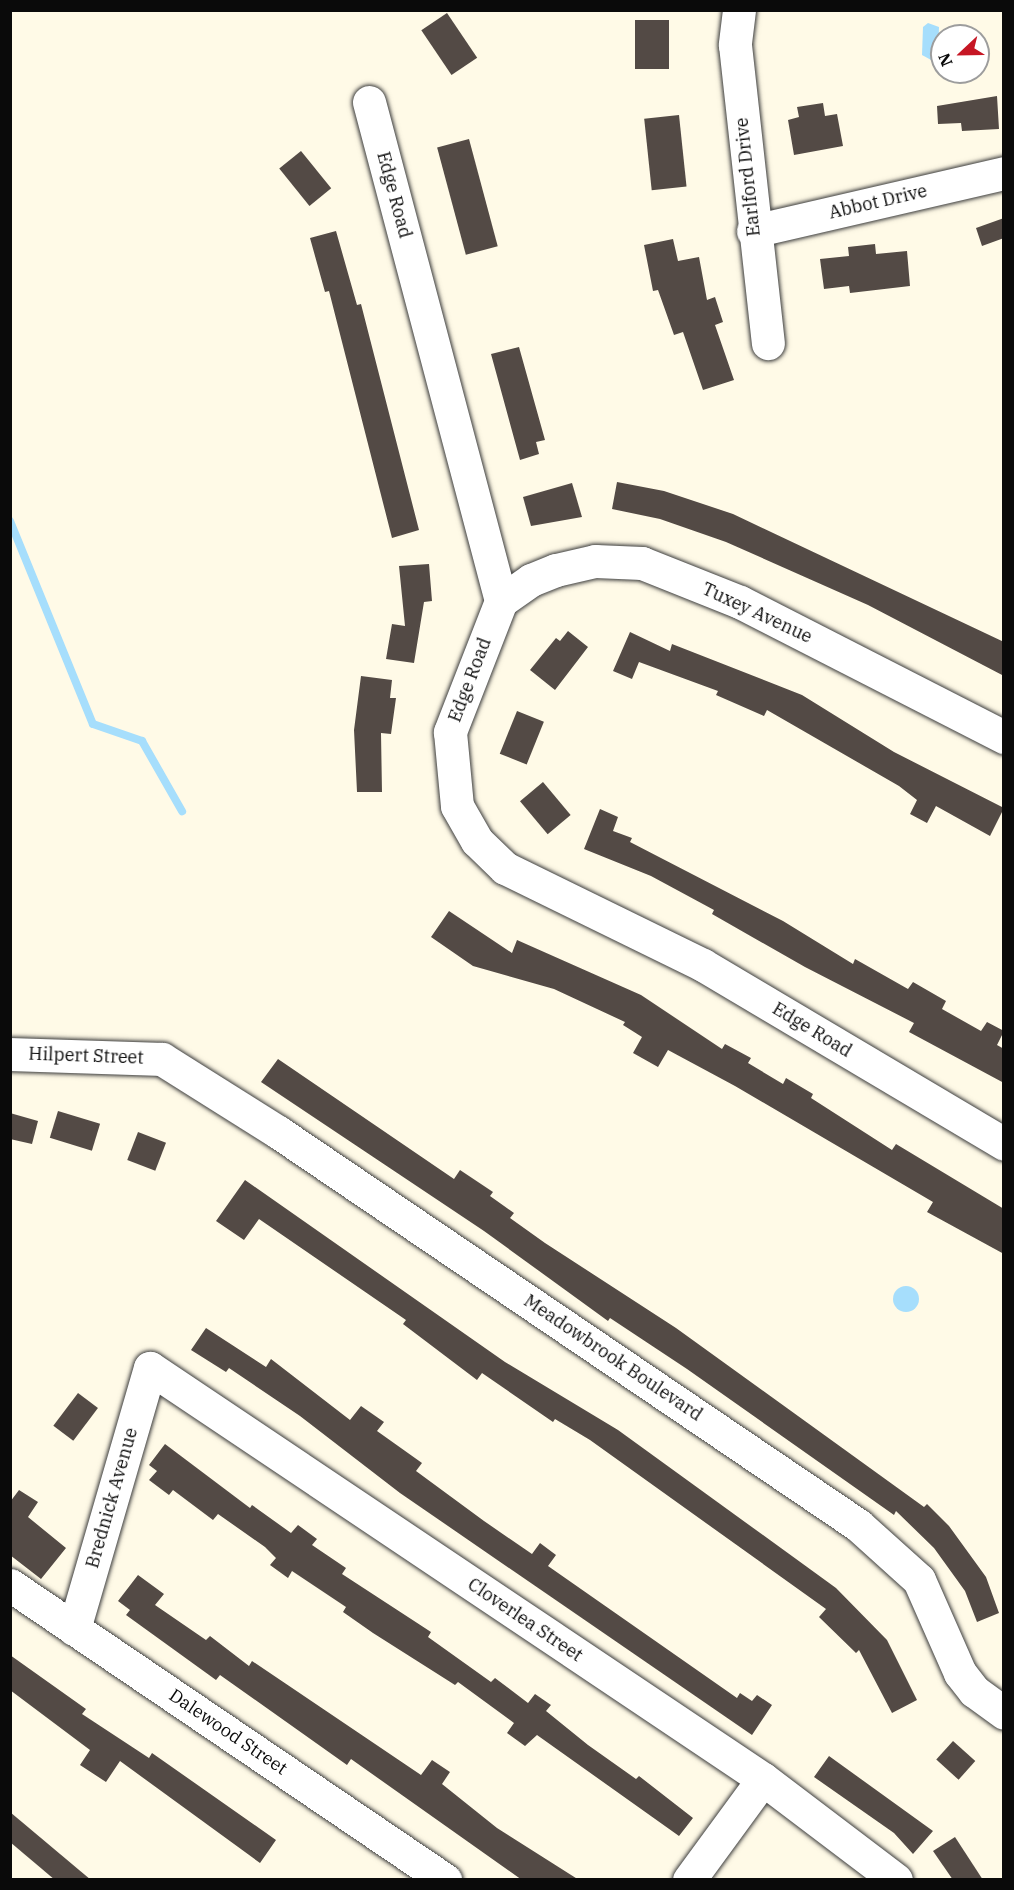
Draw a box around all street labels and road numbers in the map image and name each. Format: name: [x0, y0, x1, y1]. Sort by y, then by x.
street label: Earlford Drive: [731, 116, 765, 238]
street label: Edge Road: [372, 149, 416, 241]
street label: Abbot Drive: [827, 180, 929, 224]
street label: Tuxey Avenue: [699, 578, 815, 648]
street label: Edge Road: [444, 635, 496, 725]
street label: Edge Road: [768, 998, 856, 1062]
street label: Hilpert Street: [28, 1043, 144, 1069]
street label: Meadowbrook Boulevard: [520, 1290, 706, 1426]
street label: Brednick Avenue: [82, 1425, 142, 1571]
street label: Cloverlea Street: [463, 1574, 587, 1666]
street label: Dalewood Street: [165, 1685, 291, 1779]

